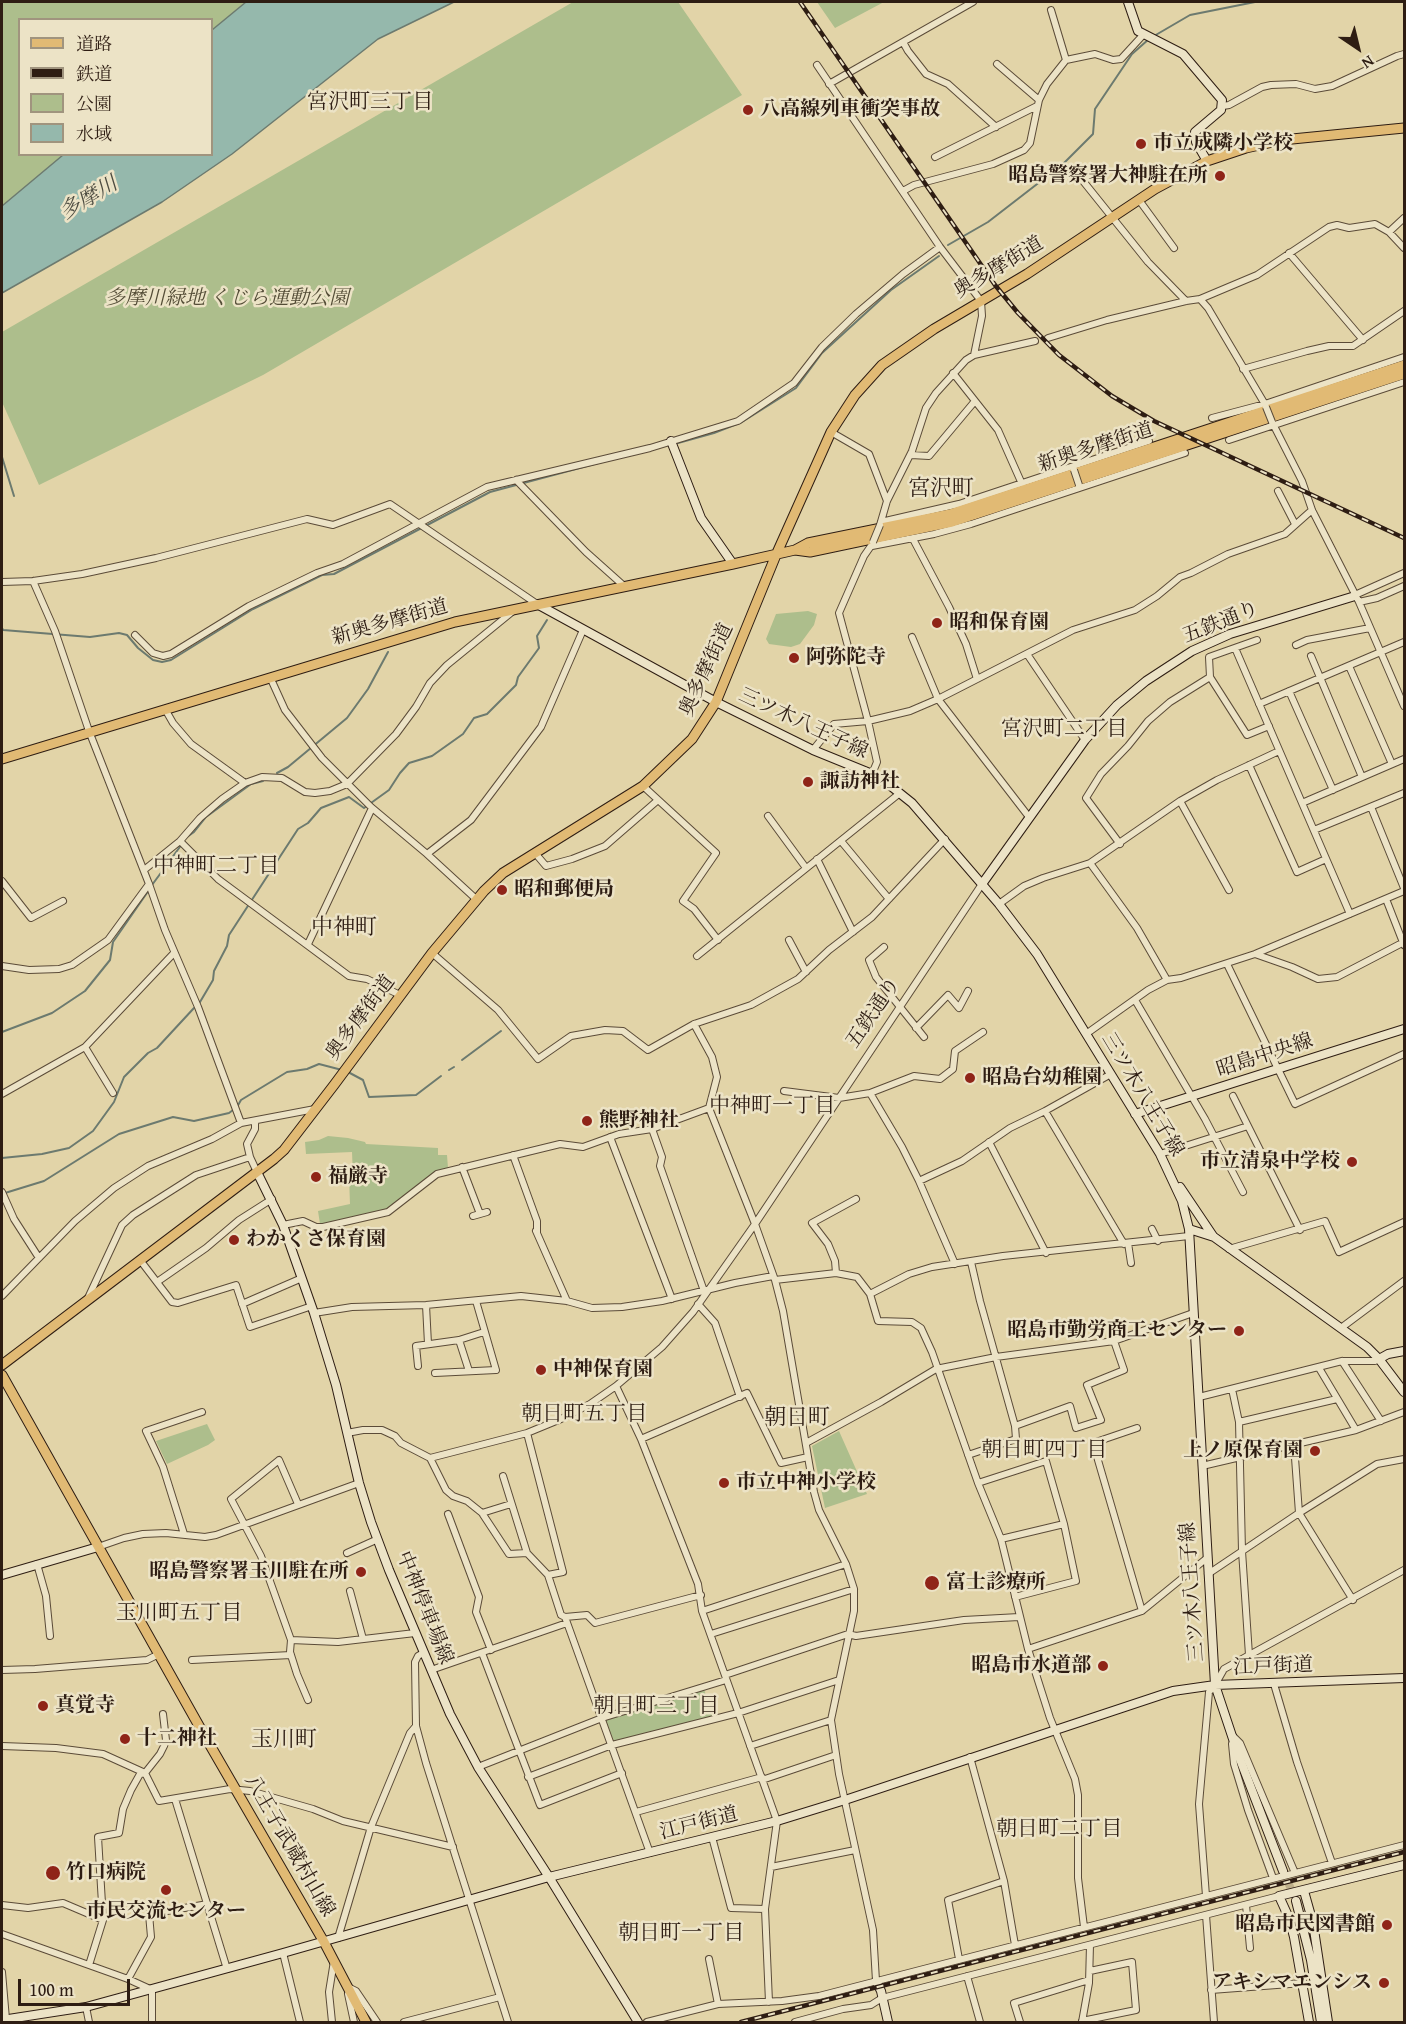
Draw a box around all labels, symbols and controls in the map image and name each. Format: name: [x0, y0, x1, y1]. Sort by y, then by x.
legend: [18, 18, 213, 156]
north arrow: [1328, 18, 1388, 78]
text: 道路: [76, 30, 112, 57]
text: N: [1357, 50, 1380, 76]
text: 鉄道: [76, 60, 112, 87]
text: 公園: [76, 90, 112, 117]
district label: 宮沢町三丁目: [307, 90, 433, 116]
place label: 八高線列車衝突事故: [760, 98, 940, 122]
marker: 八高線列車衝突事故: [741, 103, 755, 117]
text: 水域: [76, 120, 112, 147]
place label: 市立成隣小学校: [1153, 132, 1293, 156]
marker: 市立成隣小学校: [1134, 137, 1148, 151]
place label: 昭島警察署大神駐在所: [1008, 164, 1208, 188]
marker: 昭島警察署大神駐在所: [1213, 169, 1227, 183]
water label: 多摩川: [56, 172, 122, 226]
street label: 奥多摩街道: [950, 232, 1048, 304]
park label: 多摩川緑地 くじら運動公園: [105, 287, 349, 311]
street label: 新奥多摩街道: [1035, 418, 1157, 478]
district label: 宮沢町: [908, 476, 974, 502]
street label: 新奥多摩街道: [329, 595, 451, 651]
street label: 五鉄通り: [1179, 597, 1263, 649]
place label: 昭和保育園: [949, 611, 1049, 635]
marker: 昭和保育園: [930, 616, 944, 630]
street label: 奥多摩街道: [675, 620, 739, 720]
place label: 阿弥陀寺: [806, 646, 886, 670]
marker: 阿弥陀寺: [787, 651, 801, 665]
street label: 三ツ木八王子線: [734, 684, 872, 764]
district label: 宮沢町二丁目: [1001, 717, 1127, 743]
place label: 諏訪神社: [820, 770, 900, 794]
marker: 諏訪神社: [801, 775, 815, 789]
district label: 中神町二丁目: [153, 854, 279, 880]
place label: 昭和郵便局: [514, 878, 614, 902]
marker: 昭和郵便局: [495, 883, 509, 897]
district label: 中神町: [311, 915, 377, 941]
street label: 奥多摩街道: [321, 971, 401, 1065]
street label: 五鉄通り: [842, 973, 906, 1053]
street label: 三ツ木八王子線: [1096, 1029, 1188, 1161]
street label: 昭島中央線: [1214, 1029, 1316, 1083]
place label: 昭島台幼稚園: [982, 1066, 1102, 1090]
marker: 昭島台幼稚園: [963, 1071, 977, 1085]
district label: 中神町一丁目: [709, 1094, 835, 1120]
place label: 熊野神社: [599, 1109, 679, 1133]
marker: 熊野神社: [580, 1114, 594, 1128]
place label: 市立清泉中学校: [1200, 1150, 1340, 1174]
marker: 市立清泉中学校: [1345, 1155, 1359, 1169]
place label: 福厳寺: [328, 1165, 388, 1189]
marker: 福厳寺: [309, 1170, 323, 1184]
place label: わかくさ保育園: [246, 1228, 386, 1252]
marker: わかくさ保育園: [227, 1233, 241, 1247]
place label: 昭島市勤労商工センター: [1007, 1319, 1227, 1343]
marker: 昭島市勤労商工センター: [1232, 1324, 1246, 1338]
place label: 中神保育園: [553, 1358, 653, 1382]
marker: 中神保育園: [534, 1363, 548, 1377]
district label: 朝日町五丁目: [521, 1402, 647, 1428]
district label: 朝日町: [764, 1405, 830, 1431]
district label: 朝日町四丁目: [981, 1438, 1107, 1464]
place label: 上ノ原保育園: [1183, 1439, 1303, 1463]
marker: 上ノ原保育園: [1308, 1444, 1322, 1458]
place label: 市立中神小学校: [736, 1471, 876, 1495]
marker: 市立中神小学校: [717, 1476, 731, 1490]
street label: 三ツ木八王子線: [1176, 1521, 1210, 1663]
street label: 中神停車場線: [390, 1548, 458, 1668]
place label: 昭島警察署玉川駐在所: [149, 1560, 349, 1584]
marker: 昭島警察署玉川駐在所: [354, 1565, 368, 1579]
place label: 富士診療所: [946, 1571, 1046, 1595]
marker: 富士診療所: [923, 1574, 941, 1592]
district label: 玉川町五丁目: [116, 1601, 242, 1627]
place label: 昭島市水道部: [971, 1654, 1091, 1678]
street label: 江戸街道: [1233, 1654, 1313, 1680]
marker: 昭島市水道部: [1096, 1659, 1110, 1673]
place label: 真覚寺: [55, 1694, 115, 1718]
district label: 朝日町三丁目: [593, 1694, 719, 1720]
marker: 真覚寺: [36, 1699, 50, 1713]
place label: 十二神社: [137, 1727, 217, 1751]
district label: 玉川町: [251, 1727, 317, 1753]
marker: 十二神社: [118, 1732, 132, 1746]
street label: 八王子武蔵村山線: [239, 1771, 339, 1921]
street label: 江戸街道: [657, 1803, 741, 1845]
district label: 朝日町二丁目: [996, 1817, 1122, 1843]
place label: 竹口病院: [66, 1861, 146, 1885]
marker: 竹口病院: [44, 1864, 62, 1882]
marker: 市民交流センター: [159, 1883, 173, 1897]
place label: 市民交流センター: [86, 1900, 246, 1924]
place label: 昭島市民図書館: [1235, 1913, 1375, 1937]
marker: 昭島市民図書館: [1380, 1918, 1394, 1932]
district label: 朝日町一丁目: [618, 1921, 744, 1947]
scale bar: [21, 1967, 134, 2005]
place label: アキシマエンシス: [1212, 1971, 1372, 1995]
text: 100 m: [29, 1976, 74, 2003]
marker: アキシマエンシス: [1377, 1976, 1391, 1990]

